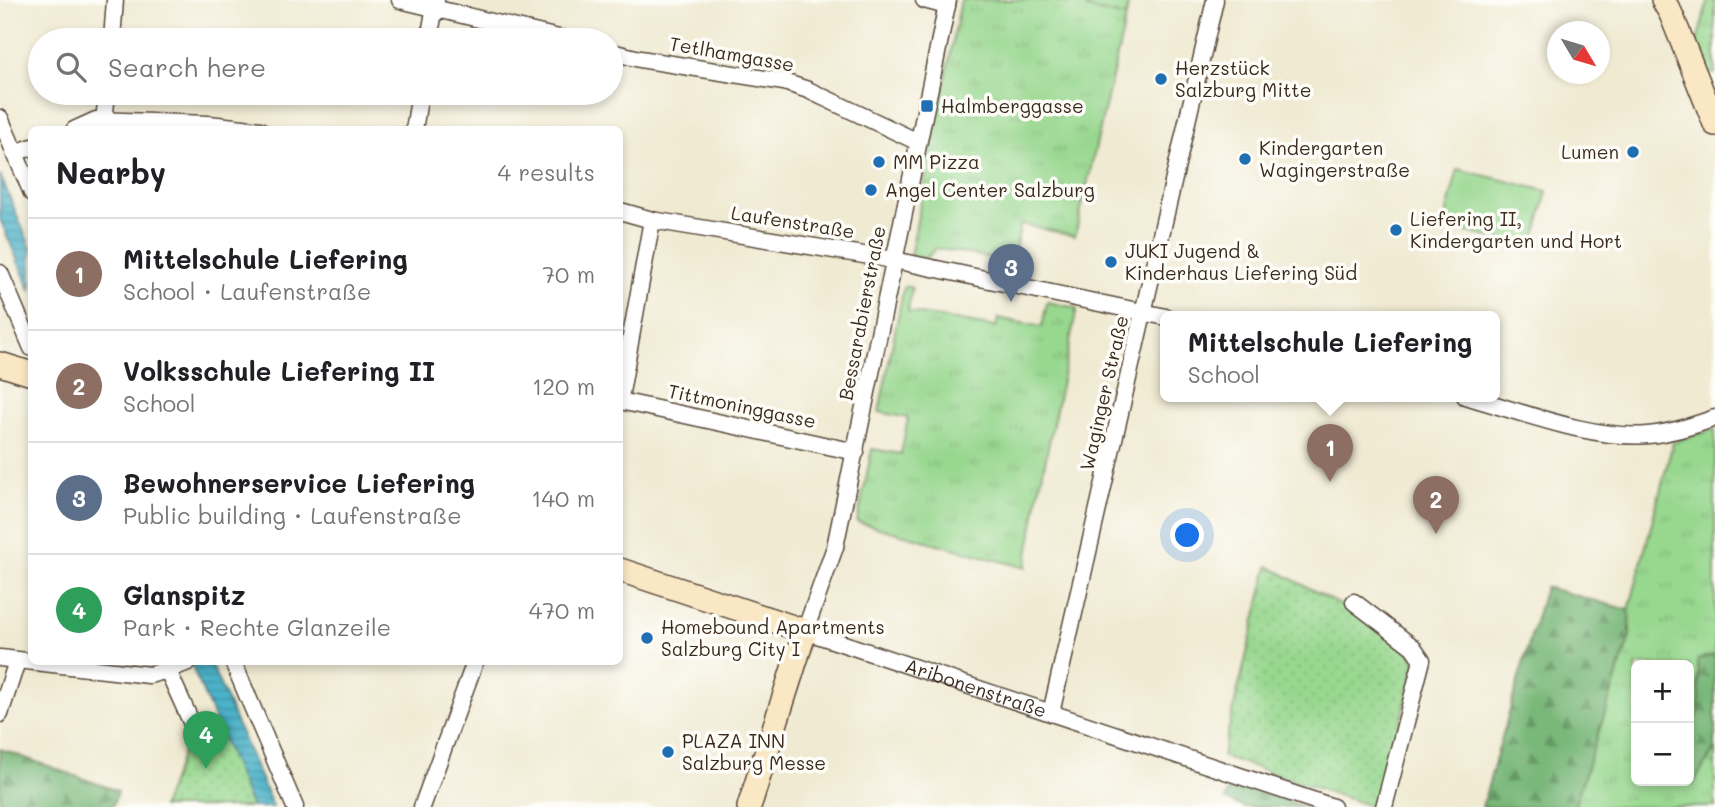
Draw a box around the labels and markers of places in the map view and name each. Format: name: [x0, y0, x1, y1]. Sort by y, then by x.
place label: Herzstück Salzburg Mitte: [1175, 55, 1311, 102]
marker: Herzstück Salzburg Mitte: [1153, 71, 1169, 87]
place label: Halmberggasse: [941, 93, 1084, 118]
marker: Halmberggasse: [919, 98, 935, 114]
place label: Kindergarten Wagingerstraße: [1259, 135, 1410, 182]
place label: Lumen: [1561, 139, 1619, 164]
marker: Lumen: [1625, 144, 1641, 160]
place label: MM Pizza: [893, 149, 980, 174]
marker: Kindergarten Wagingerstraße: [1237, 151, 1253, 167]
marker: MM Pizza: [871, 154, 887, 170]
place label: Angel Center Salzburg: [885, 177, 1095, 202]
marker: Angel Center Salzburg: [863, 182, 879, 198]
place label: Liefering II, Kindergarten und Hort: [1410, 206, 1622, 253]
marker: Liefering II, Kindergarten und Hort: [1388, 222, 1404, 238]
place label: JUKI Jugend & Kinderhaus Liefering Süd: [1125, 238, 1357, 285]
pin: 3: [988, 244, 1034, 302]
marker: JUKI Jugend & Kinderhaus Liefering Süd: [1103, 254, 1119, 270]
pin: 1: [1307, 424, 1353, 482]
pin: 2: [1413, 476, 1459, 534]
place label: Homebound Apartments Salzburg City I: [661, 614, 885, 661]
marker: Homebound Apartments Salzburg City I: [639, 630, 655, 646]
pin: 4: [183, 711, 229, 769]
place label: PLAZA INN Salzburg Messe: [682, 728, 826, 775]
marker: PLAZA INN Salzburg Messe: [660, 744, 676, 760]

